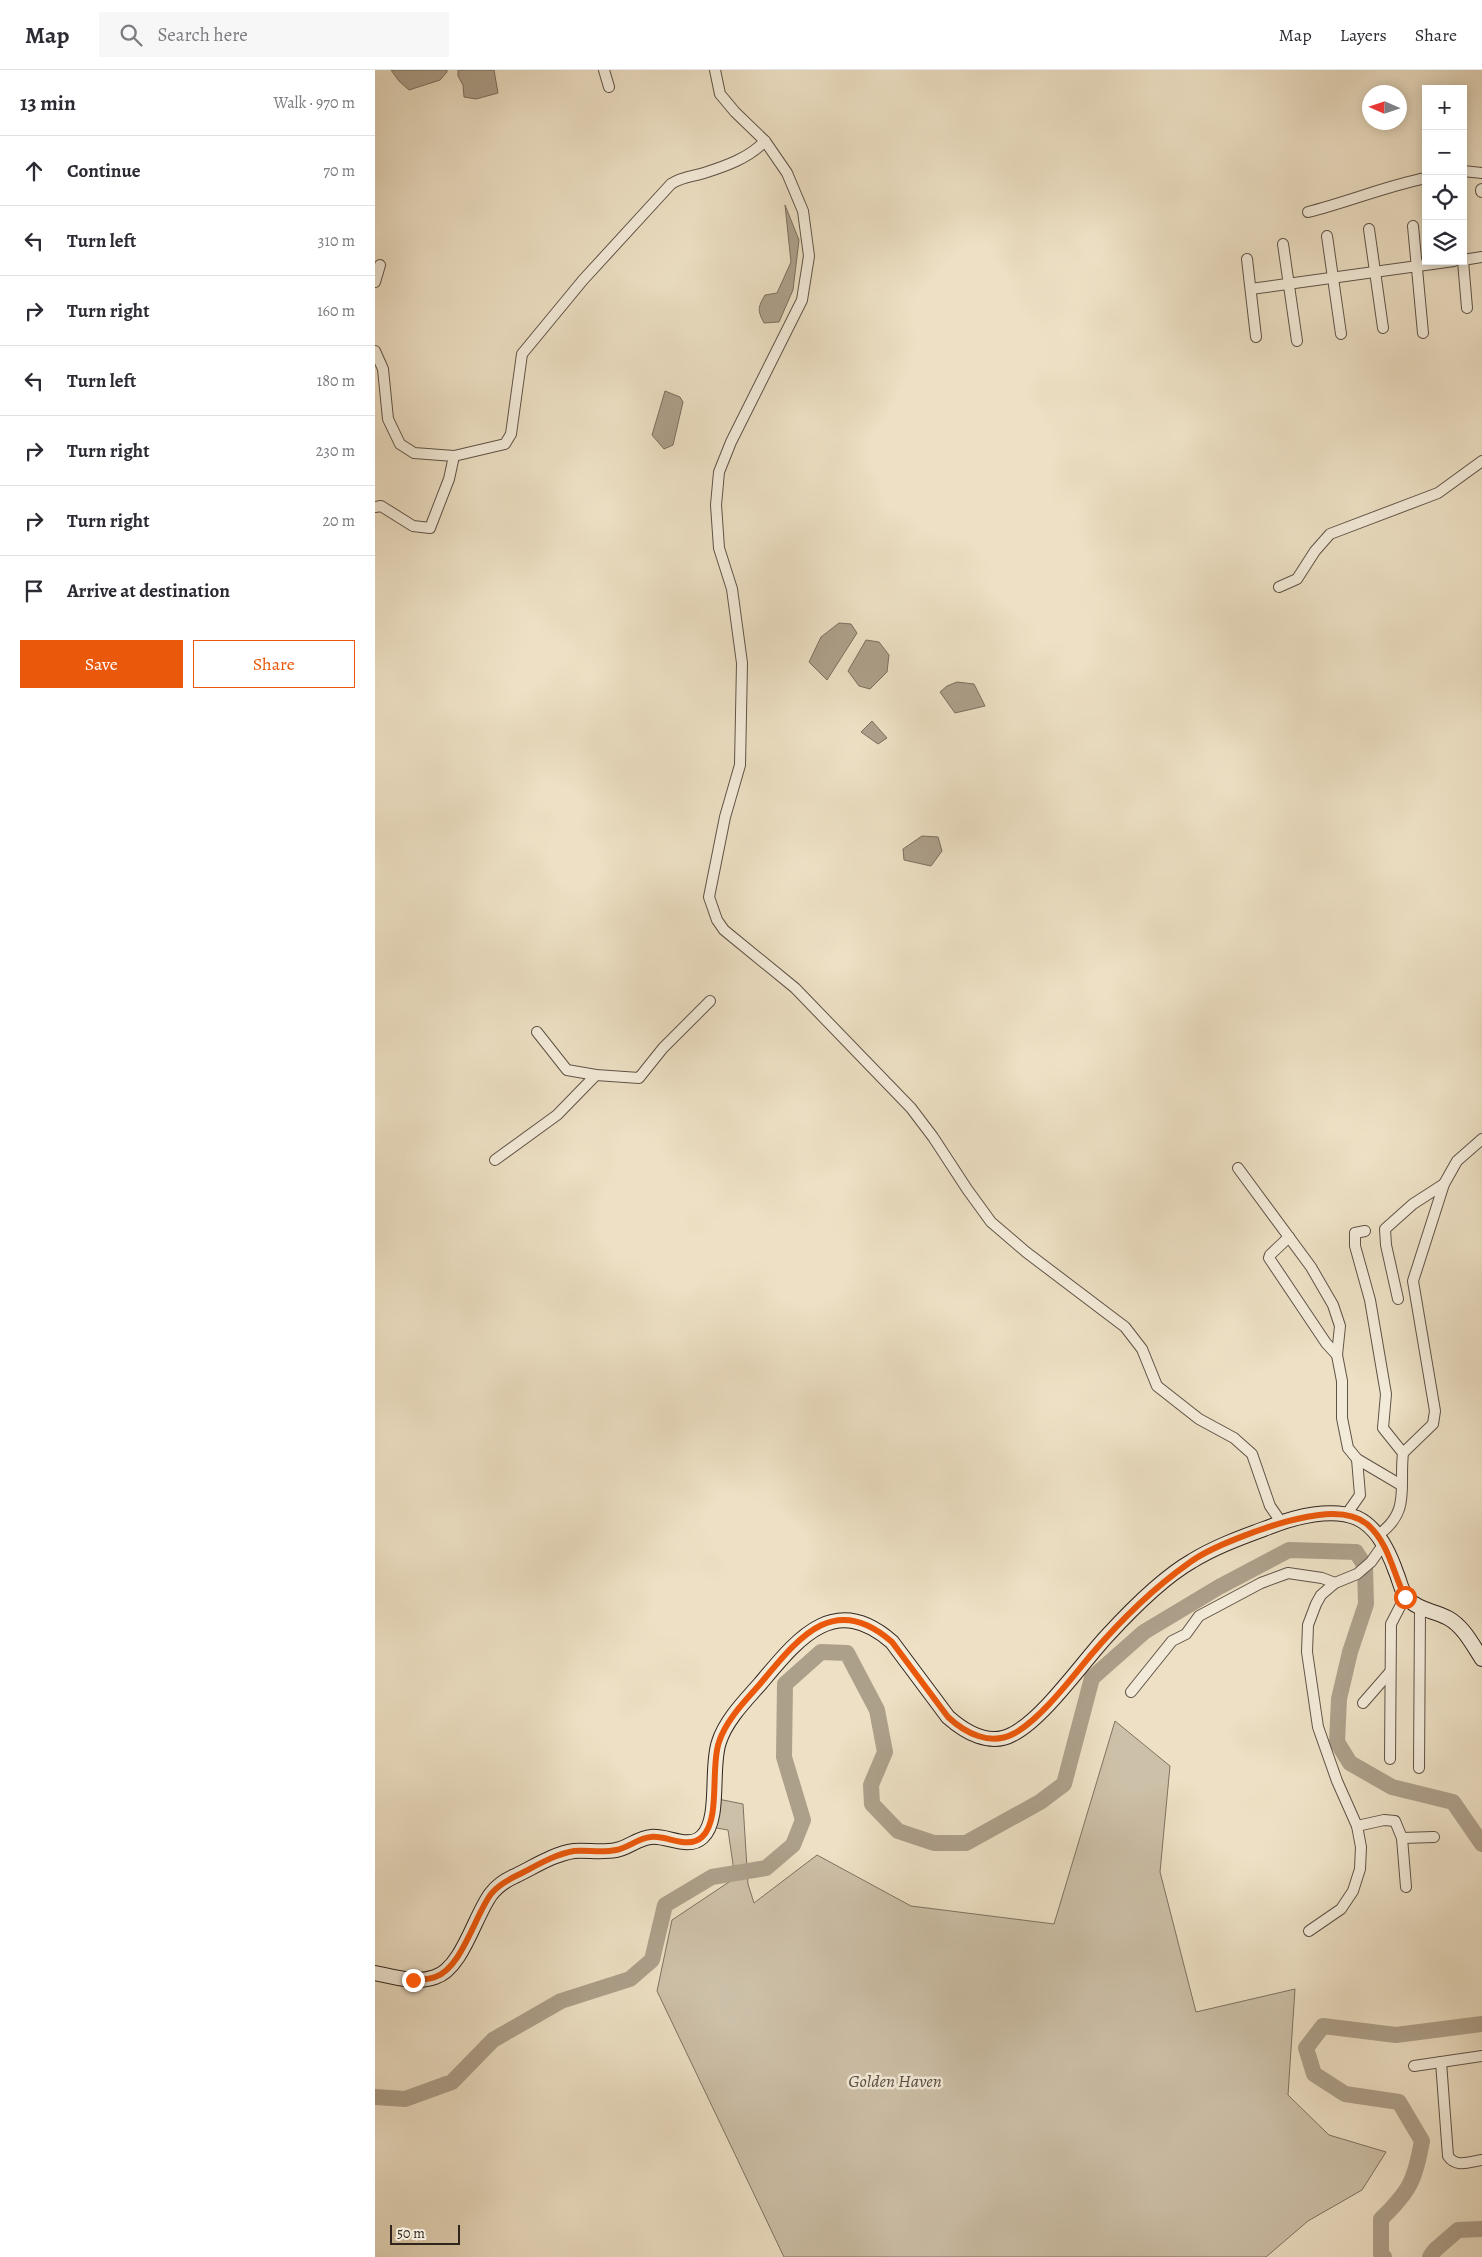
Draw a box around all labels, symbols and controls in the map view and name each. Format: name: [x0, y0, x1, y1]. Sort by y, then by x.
search box: [99, 12, 449, 57]
text: Map: [25, 19, 69, 51]
icon: search: [117, 21, 145, 49]
text: Search here: [157, 22, 248, 48]
text: Map: [1279, 23, 1312, 47]
text: Layers: [1340, 23, 1387, 47]
text: Share: [1415, 23, 1457, 47]
north arrow: [1362, 85, 1407, 130]
map controls: [1422, 85, 1467, 265]
button: +: [1422, 85, 1467, 130]
text: 13 min: [20, 89, 76, 117]
text: Walk · 970 m: [274, 92, 355, 114]
button: −: [1422, 130, 1467, 175]
icon: ahead: [20, 157, 48, 185]
text: Continue: [67, 158, 141, 184]
text: 70 m: [323, 160, 355, 182]
button: locate: [1422, 175, 1467, 220]
button: layers: [1422, 220, 1467, 265]
icon: left: [20, 227, 48, 255]
text: Turn left: [67, 228, 136, 254]
text: 310 m: [318, 230, 355, 252]
icon: right: [20, 297, 48, 325]
text: Turn right: [67, 298, 149, 324]
text: 160 m: [317, 300, 355, 322]
icon: left: [20, 367, 48, 395]
text: Turn left: [67, 368, 136, 394]
text: 180 m: [317, 370, 355, 392]
icon: right: [20, 437, 48, 465]
text: Turn right: [67, 438, 149, 464]
text: 230 m: [316, 440, 355, 462]
icon: right: [20, 507, 48, 535]
text: Turn right: [67, 508, 149, 534]
text: 20 m: [322, 510, 355, 532]
icon: arrive: [20, 577, 48, 605]
text: Arrive at destination: [67, 578, 230, 604]
button: Save: [20, 640, 183, 688]
button: Share: [193, 640, 355, 688]
route start: [1394, 1586, 1417, 1609]
route end: [402, 1969, 425, 1992]
park label: Golden Haven: [848, 2069, 942, 2093]
scale bar: [390, 2222, 460, 2245]
text: 50 m: [397, 2224, 425, 2243]

